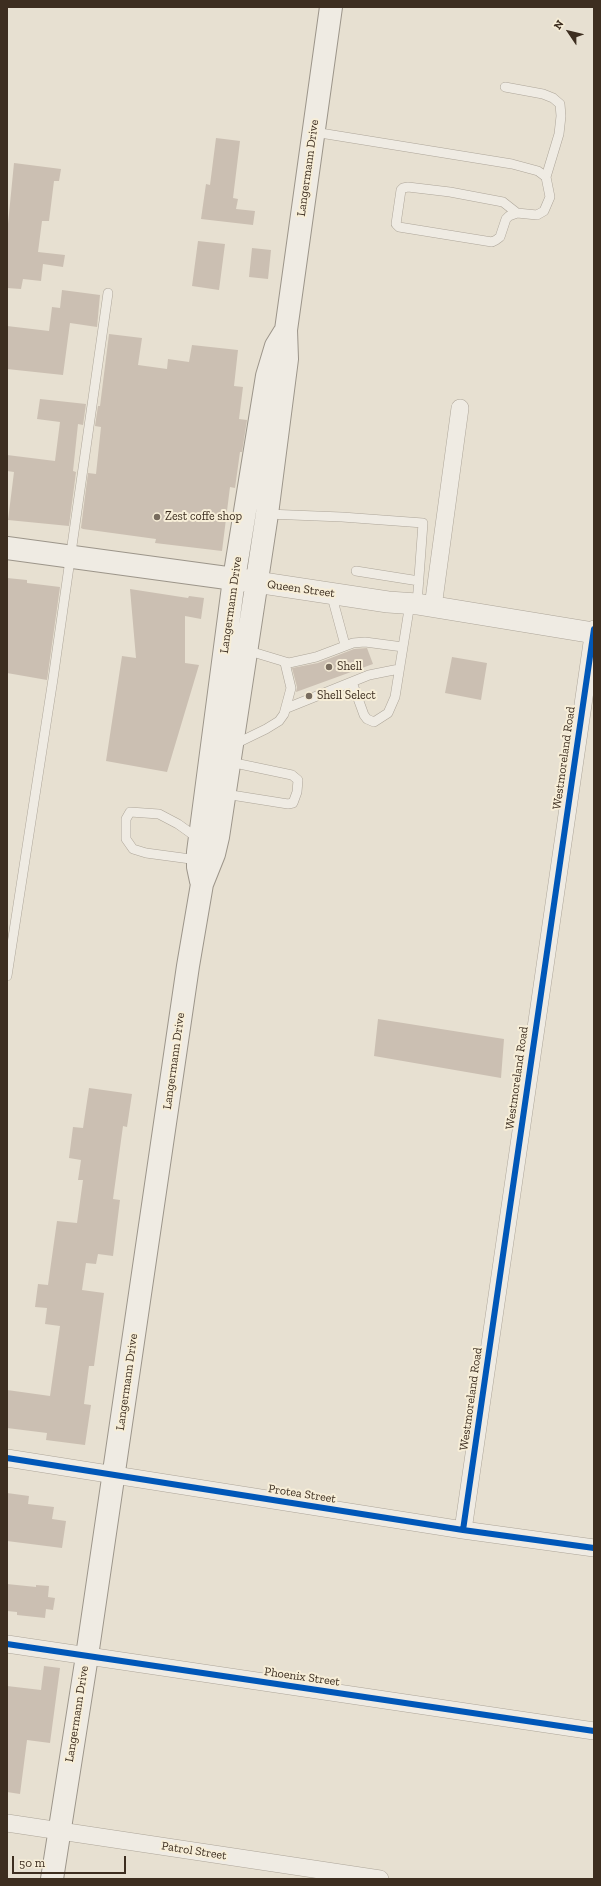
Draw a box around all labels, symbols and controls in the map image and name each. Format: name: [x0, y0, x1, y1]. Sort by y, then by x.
north arrow: [549, 12, 589, 52]
text: N: [551, 18, 566, 32]
street label: Langermann Drive: [294, 119, 322, 217]
place label: Zest coffe shop: [165, 510, 242, 524]
marker: Zest coffe shop: [152, 512, 162, 522]
street label: Langermann Drive: [217, 556, 245, 654]
street label: Queen Street: [266, 577, 336, 601]
place label: Shell: [337, 660, 362, 674]
marker: Shell: [324, 662, 334, 672]
place label: Shell Select: [317, 689, 376, 703]
marker: Shell Select: [304, 691, 314, 701]
street label: Westmoreland Road: [550, 705, 578, 811]
street label: Langermann Drive: [160, 1012, 188, 1110]
street label: Westmoreland Road: [503, 1025, 531, 1131]
street label: Langermann Drive: [113, 1333, 141, 1431]
street label: Westmoreland Road: [457, 1346, 485, 1452]
street label: Protea Street: [267, 1482, 337, 1506]
street label: Langermann Drive: [62, 1665, 92, 1763]
street label: Phoenix Street: [263, 1665, 341, 1689]
street label: Patrol Street: [160, 1839, 228, 1863]
scale bar: [14, 1848, 128, 1874]
text: 50 m: [19, 1856, 45, 1870]

